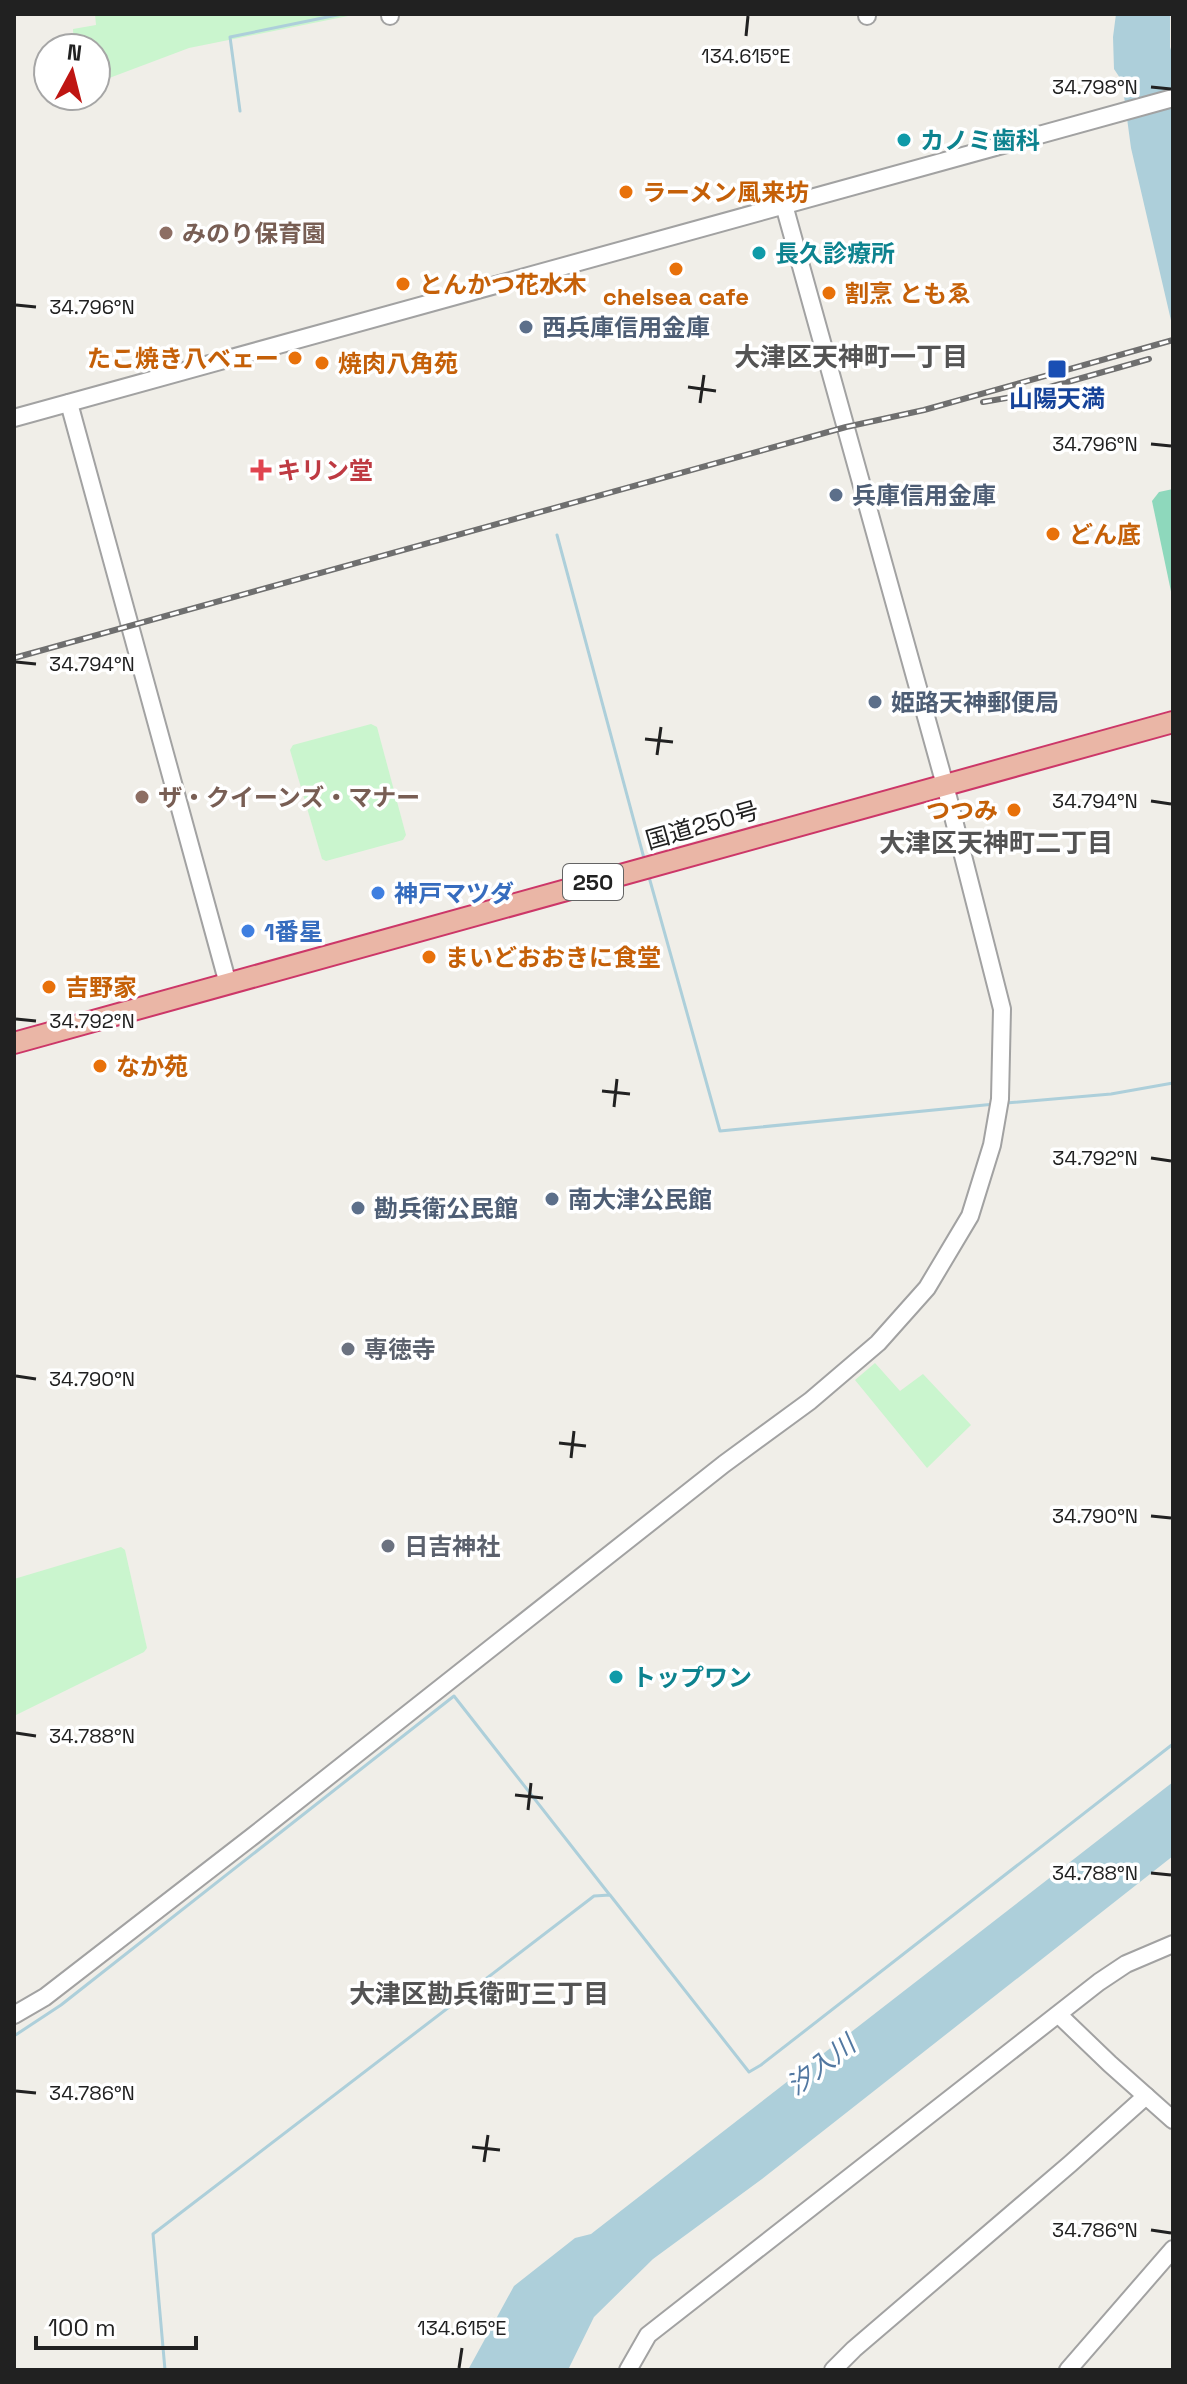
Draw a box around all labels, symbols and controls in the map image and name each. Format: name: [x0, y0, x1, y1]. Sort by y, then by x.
north arrow: [32, 32, 112, 112]
text: N: [65, 37, 83, 67]
text: 134.615°E: [701, 43, 791, 69]
text: 34.798°N: [1052, 74, 1138, 100]
place label: カノミ歯科: [920, 125, 1040, 156]
marker: カノミ歯科: [895, 131, 913, 149]
place label: ラーメン風来坊: [642, 177, 809, 208]
marker: ラーメン風来坊: [617, 183, 635, 201]
place label: みのり保育園: [182, 218, 326, 249]
marker: みのり保育園: [157, 224, 175, 242]
place label: 長久診療所: [775, 238, 895, 269]
marker: 長久診療所: [750, 244, 768, 262]
marker: chelsea cafe: [667, 260, 685, 278]
place label: とんかつ花水木: [419, 269, 587, 300]
marker: とんかつ花水木: [394, 275, 412, 293]
place label: 割烹 ともゑ: [845, 278, 971, 309]
place label: chelsea cafe: [603, 281, 749, 312]
marker: 割烹 ともゑ: [820, 284, 838, 302]
text: 34.796°N: [49, 294, 135, 320]
place label: 西兵庫信用金庫: [542, 312, 710, 343]
marker: 西兵庫信用金庫: [517, 318, 535, 336]
district label: 大津区天神町一丁目: [734, 340, 968, 374]
place label: たこ焼き八ベェー: [87, 343, 279, 374]
place label: 焼肉八角苑: [338, 348, 458, 379]
marker: たこ焼き八ベェー: [286, 349, 304, 367]
marker: 焼肉八角苑: [313, 354, 331, 372]
marker: 山陽天満: [1046, 358, 1068, 380]
place label: 山陽天満: [1009, 383, 1105, 414]
text: 34.796°N: [1052, 431, 1138, 457]
place label: キリン堂: [277, 455, 373, 486]
marker: キリン堂: [252, 461, 270, 479]
place label: 兵庫信用金庫: [852, 480, 996, 511]
marker: 兵庫信用金庫: [827, 486, 845, 504]
place label: どん底: [1069, 519, 1141, 550]
marker: どん底: [1044, 525, 1062, 543]
text: 34.794°N: [49, 651, 135, 677]
place label: 姫路天神郵便局: [891, 687, 1059, 718]
marker: 姫路天神郵便局: [866, 693, 884, 711]
place label: ザ・クイーンズ・マナー: [158, 782, 420, 813]
marker: ザ・クイーンズ・マナー: [133, 788, 151, 806]
text: 34.794°N: [1052, 788, 1138, 814]
street label: 国道250号: [642, 794, 762, 856]
place label: つつみ: [926, 795, 998, 826]
marker: つつみ: [1005, 801, 1023, 819]
district label: 大津区天神町二丁目: [879, 826, 1113, 860]
road number: 250: [563, 864, 623, 900]
place label: 神戸マツダ: [394, 878, 514, 909]
marker: 神戸マツダ: [369, 884, 387, 902]
place label: 1番星: [264, 916, 323, 947]
marker: 1番星: [239, 922, 257, 940]
place label: まいどおおきに食堂: [445, 942, 661, 973]
marker: まいどおおきに食堂: [420, 948, 438, 966]
place label: 吉野家: [65, 972, 137, 1003]
marker: 吉野家: [40, 978, 58, 996]
text: 34.792°N: [49, 1008, 135, 1034]
place label: なか苑: [116, 1051, 188, 1082]
marker: なか苑: [91, 1057, 109, 1075]
text: 34.792°N: [1052, 1145, 1138, 1171]
place label: 南大津公民館: [568, 1184, 712, 1215]
marker: 南大津公民館: [543, 1190, 561, 1208]
place label: 勘兵衛公民館: [374, 1193, 518, 1224]
marker: 勘兵衛公民館: [349, 1199, 367, 1217]
place label: 専徳寺: [364, 1334, 436, 1365]
marker: 専徳寺: [339, 1340, 357, 1358]
text: 34.790°N: [49, 1366, 135, 1392]
text: 34.790°N: [1052, 1503, 1138, 1529]
place label: 日吉神社: [404, 1531, 500, 1562]
marker: 日吉神社: [379, 1537, 397, 1555]
place label: トップワン: [632, 1662, 752, 1693]
marker: トップワン: [607, 1668, 625, 1686]
text: 34.788°N: [49, 1723, 135, 1749]
text: 34.788°N: [1052, 1860, 1138, 1886]
district label: 大津区勘兵衛町三丁目: [349, 1977, 609, 2011]
water label: 汐入川: [780, 2026, 865, 2102]
text: 34.786°N: [49, 2080, 135, 2106]
text: 34.786°N: [1052, 2217, 1138, 2243]
scale bar: [36, 2300, 196, 2350]
text: 100 m: [48, 2312, 116, 2343]
text: 134.615°E: [417, 2315, 507, 2341]

